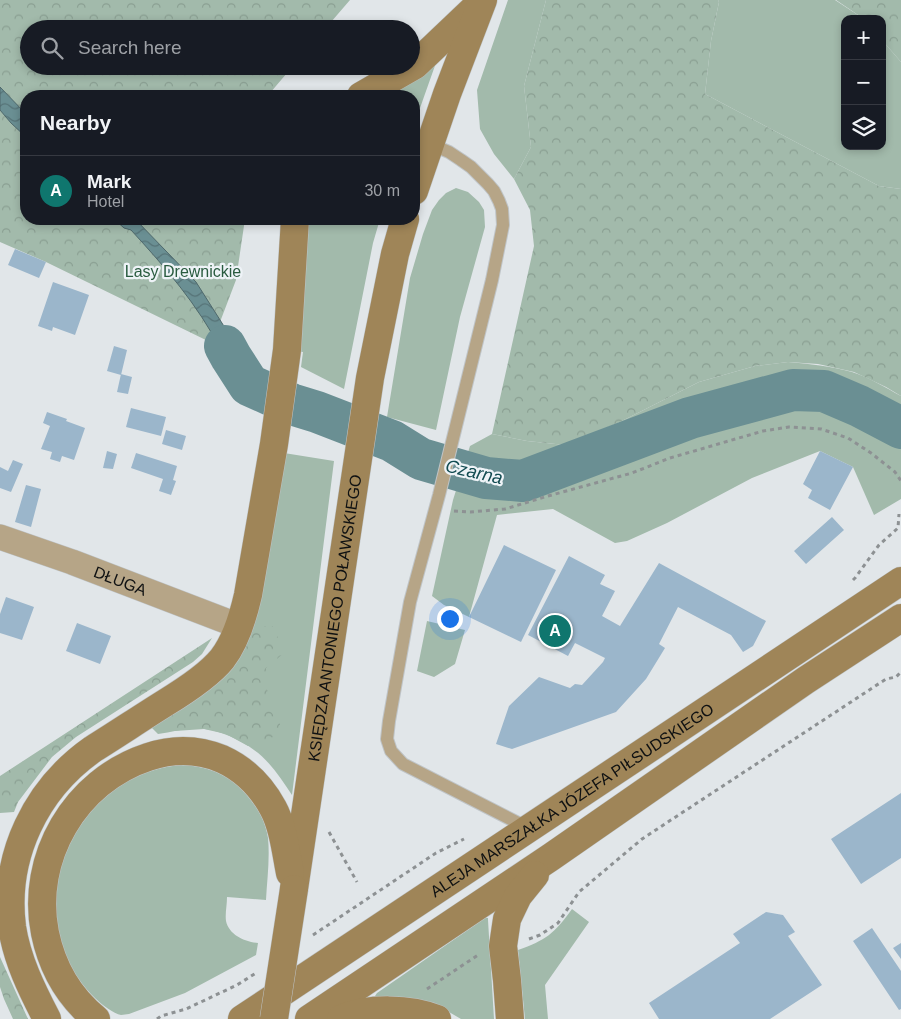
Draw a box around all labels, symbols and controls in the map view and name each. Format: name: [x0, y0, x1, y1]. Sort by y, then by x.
map controls: [841, 15, 886, 150]
button: +: [841, 15, 886, 60]
search box: [20, 20, 420, 75]
icon: search: [38, 34, 66, 62]
text: Search here: [78, 37, 182, 58]
button: −: [841, 60, 886, 105]
button: layers: [841, 105, 886, 150]
text: Nearby: [40, 111, 111, 134]
text: Mark: [87, 171, 131, 192]
text: A: [50, 182, 62, 199]
text: 30 m: [364, 182, 400, 199]
text: Hotel: [87, 193, 124, 210]
park label: Lasy Drewnickie: [125, 263, 241, 280]
water label: Czarna: [443, 456, 505, 488]
street label: KSIĘDZA ANTONIEGO POŁAWSKIEGO: [305, 473, 365, 763]
street label: DŁUGA: [91, 563, 149, 599]
your location: [437, 606, 463, 632]
pin: A: [539, 612, 571, 650]
street label: ALEJA MARSZAŁKA JÓZEFA PIŁSUDSKIEGO: [427, 700, 717, 900]

